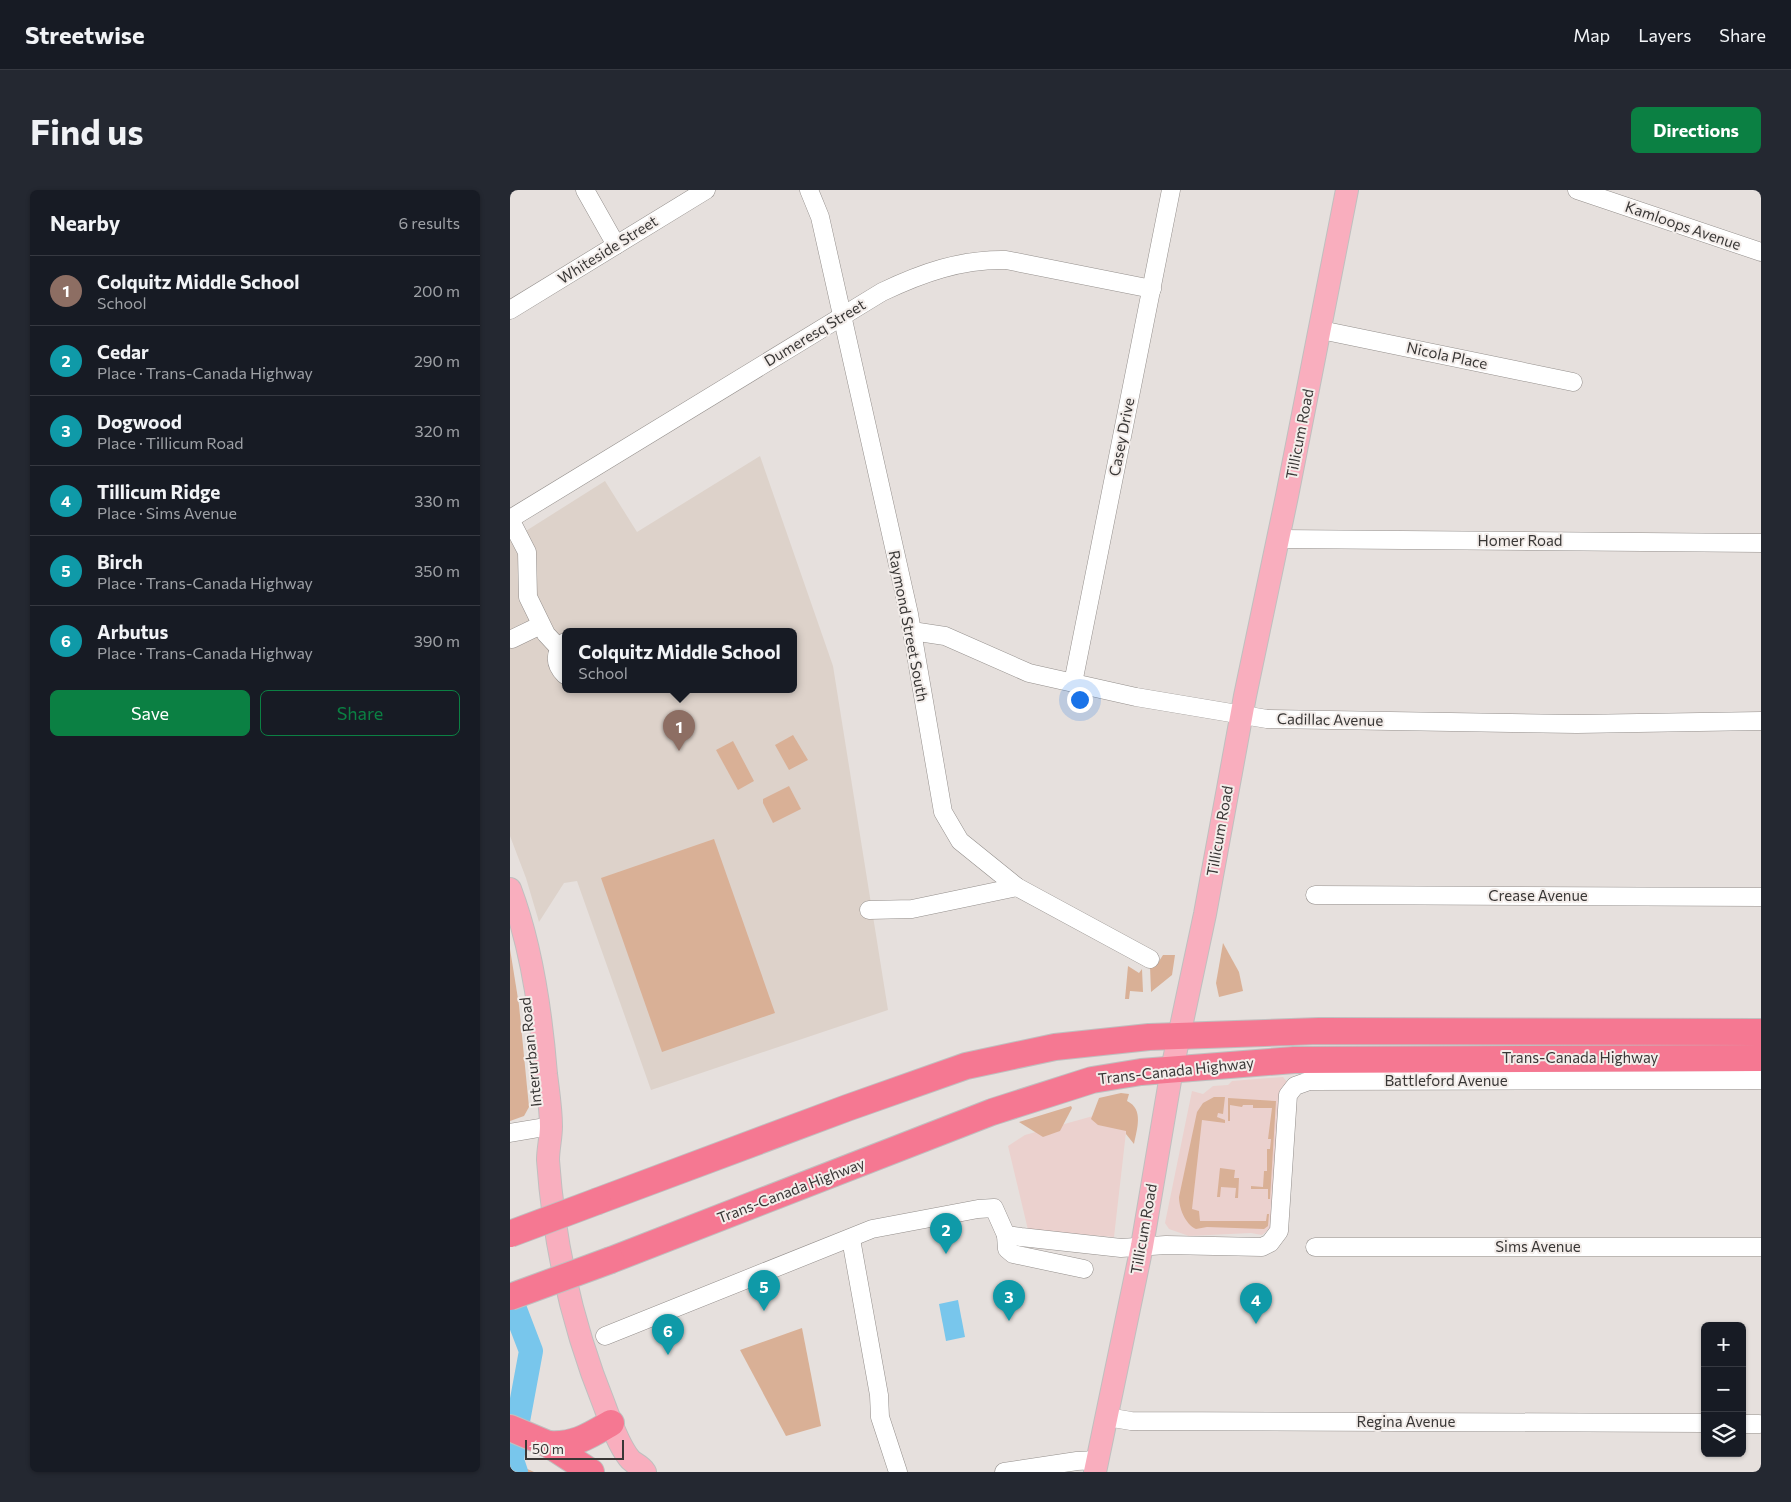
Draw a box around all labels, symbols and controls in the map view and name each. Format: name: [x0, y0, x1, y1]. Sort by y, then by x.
text: Streetwise: [25, 20, 145, 49]
text: Map: [1573, 24, 1610, 46]
text: Layers: [1638, 24, 1691, 46]
text: Share: [1719, 24, 1766, 46]
button: Directions: [1631, 107, 1761, 153]
text: Find us: [30, 109, 144, 152]
street label: Kamloops Avenue: [1623, 197, 1744, 253]
text: Nearby: [50, 210, 120, 235]
street label: Whiteside Street: [554, 211, 661, 287]
text: 6 results: [399, 213, 460, 232]
text: Colquitz Middle School: [97, 270, 299, 293]
text: 1: [62, 281, 70, 300]
text: 200 m: [413, 281, 460, 300]
text: School: [97, 293, 147, 312]
street label: Dumeresq Street: [761, 295, 868, 369]
street label: Nicola Place: [1405, 338, 1489, 372]
text: Cedar: [97, 340, 149, 363]
text: 2: [61, 351, 71, 370]
text: 290 m: [414, 351, 460, 370]
text: Place · Trans-Canada Highway: [97, 363, 313, 382]
street label: Tillicum Road: [1281, 387, 1317, 481]
street label: Casey Drive: [1105, 396, 1137, 478]
text: Dogwood: [97, 410, 182, 433]
text: 3: [61, 421, 71, 440]
text: 320 m: [415, 421, 460, 440]
text: Place · Tillicum Road: [97, 433, 244, 452]
text: Tillicum Ridge: [97, 480, 220, 503]
text: 4: [61, 491, 71, 510]
text: 330 m: [414, 491, 460, 510]
text: Place · Sims Avenue: [97, 503, 237, 522]
street label: Homer Road: [1477, 531, 1563, 549]
street label: Raymond Street South: [885, 549, 932, 703]
text: Birch: [97, 550, 143, 573]
text: 5: [61, 561, 71, 580]
text: 350 m: [414, 561, 460, 580]
text: Place · Trans-Canada Highway: [97, 573, 313, 592]
text: Arbutus: [97, 620, 168, 643]
popup: [562, 628, 797, 693]
text: 6: [61, 631, 71, 650]
text: 390 m: [414, 631, 460, 650]
text: Colquitz Middle School: [578, 640, 781, 663]
text: Place · Trans-Canada Highway: [97, 643, 313, 662]
text: School: [578, 663, 628, 682]
your location: [1067, 687, 1093, 713]
button: Save: [50, 690, 250, 736]
button: Share: [260, 690, 460, 736]
street label: Cadillac Avenue: [1277, 709, 1383, 729]
pin: 1: [663, 710, 695, 751]
street label: Tillicum Road: [1202, 784, 1236, 878]
street label: Crease Avenue: [1488, 886, 1588, 904]
street label: Interurban Road: [515, 996, 545, 1108]
street label: Trans-Canada Highway: [1502, 1048, 1659, 1066]
street label: Trans-Canada Highway: [1097, 1053, 1255, 1087]
street label: Battleford Avenue: [1384, 1071, 1508, 1089]
street label: Trans-Canada Highway: [714, 1154, 867, 1227]
street label: Tillicum Road: [1126, 1182, 1160, 1276]
pin: 2: [930, 1213, 962, 1254]
street label: Sims Avenue: [1495, 1237, 1581, 1255]
pin: 5: [748, 1270, 780, 1311]
pin: 3: [993, 1280, 1025, 1321]
pin: 4: [1240, 1283, 1272, 1324]
pin: 6: [652, 1314, 684, 1355]
map controls: [1701, 1322, 1746, 1457]
button: +: [1701, 1322, 1746, 1367]
button: −: [1701, 1367, 1746, 1412]
street label: Regina Avenue: [1357, 1412, 1455, 1430]
button: layers: [1701, 1412, 1746, 1457]
scale bar: [525, 1437, 624, 1460]
text: 50 m: [532, 1440, 564, 1457]

